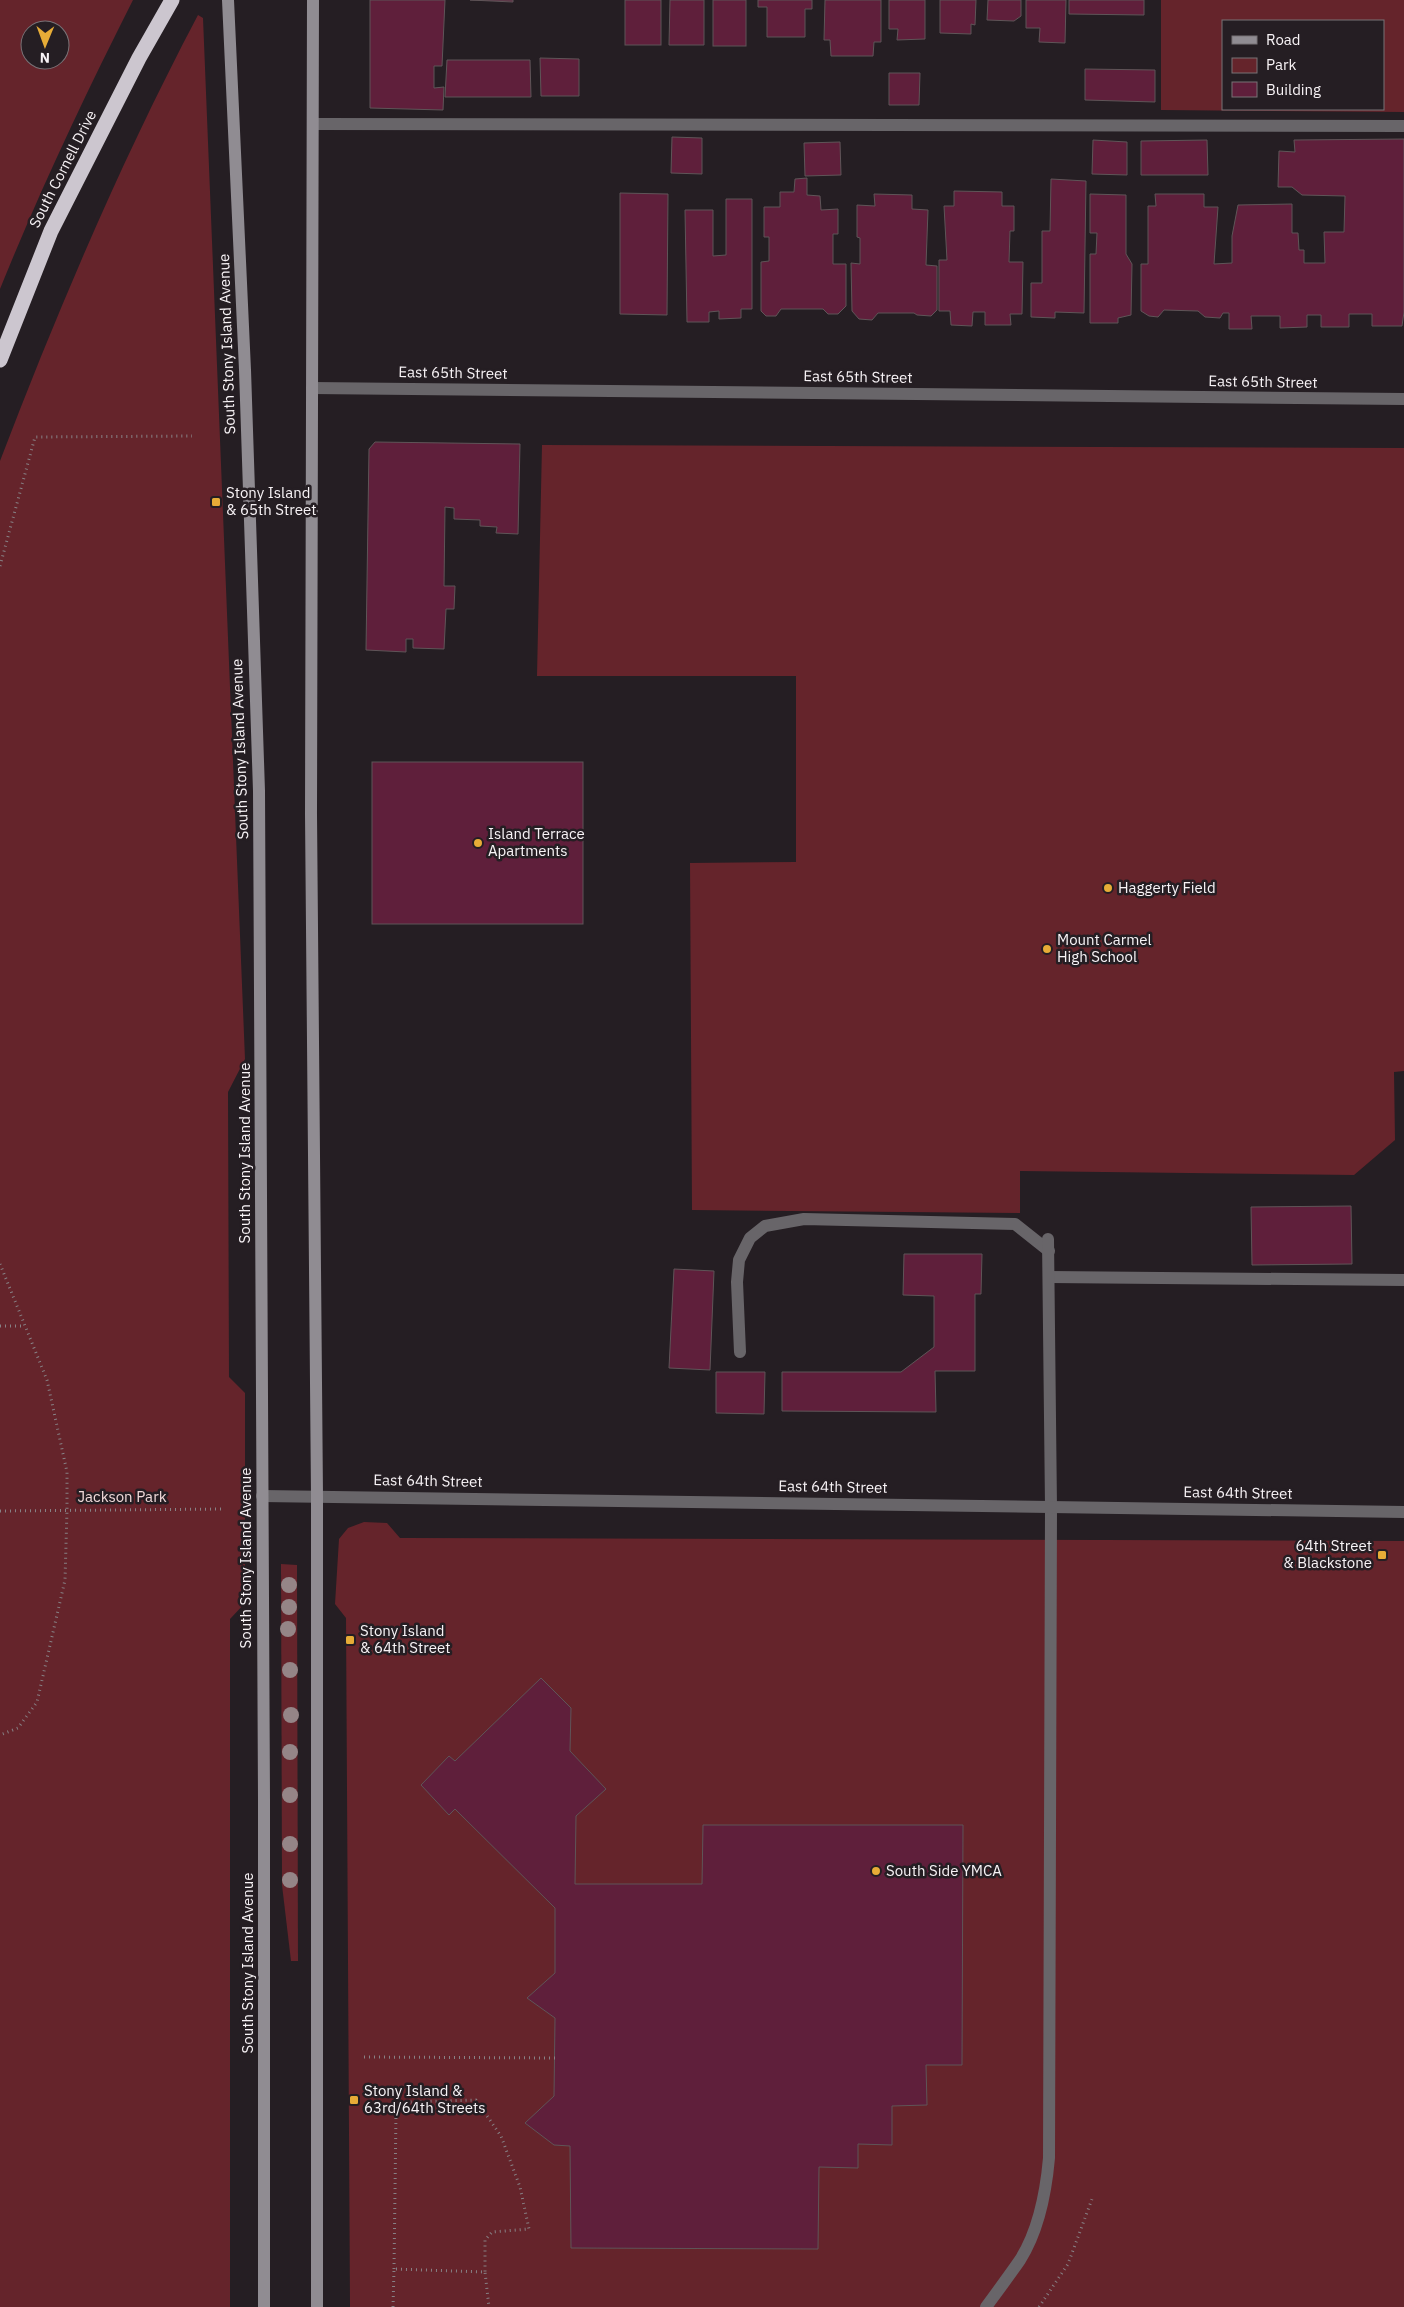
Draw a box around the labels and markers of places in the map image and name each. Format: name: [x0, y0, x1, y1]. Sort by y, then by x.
place label: Stony Island & 65th Street: [226, 483, 316, 519]
marker: Stony Island & 65th Street: [210, 496, 222, 508]
place label: Island Terrace Apartments: [488, 824, 585, 860]
marker: Island Terrace Apartments: [472, 837, 484, 849]
place label: Haggerty Field: [1118, 878, 1216, 897]
marker: Haggerty Field: [1102, 882, 1114, 894]
place label: Mount Carmel High School: [1057, 930, 1152, 966]
marker: Mount Carmel High School: [1041, 943, 1053, 955]
place label: 64th Street & Blackstone: [1283, 1536, 1372, 1572]
marker: 64th Street & Blackstone: [1376, 1549, 1388, 1561]
place label: Stony Island & 64th Street: [360, 1621, 450, 1657]
marker: Stony Island & 64th Street: [344, 1634, 356, 1646]
place label: South Side YMCA: [886, 1861, 1002, 1880]
marker: South Side YMCA: [870, 1865, 882, 1877]
place label: Stony Island & 63rd/64th Streets: [364, 2081, 486, 2117]
marker: Stony Island & 63rd/64th Streets: [348, 2094, 360, 2106]

